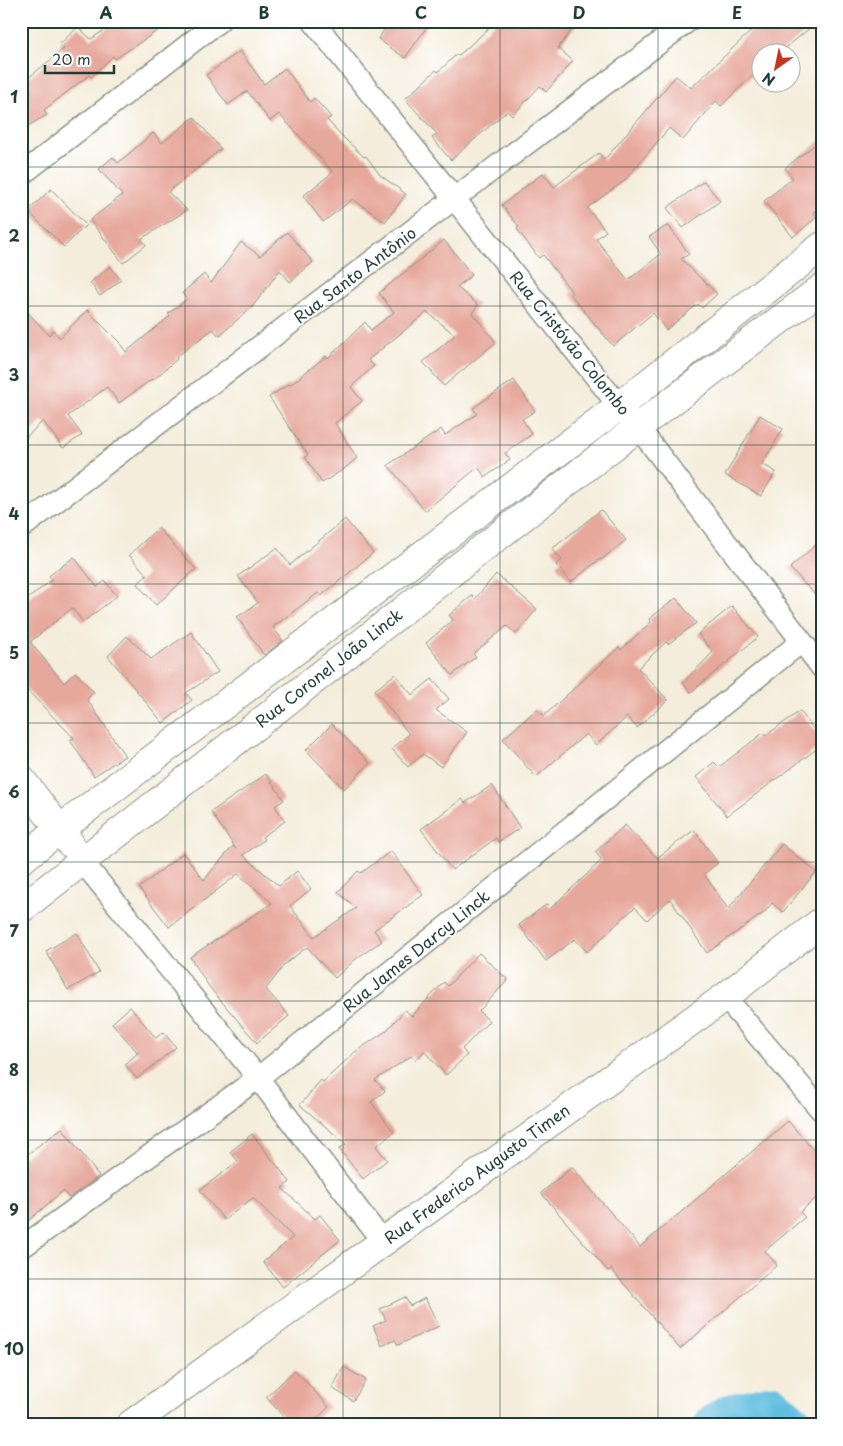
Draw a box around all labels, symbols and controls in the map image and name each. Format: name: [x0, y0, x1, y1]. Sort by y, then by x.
text: A: [100, 0, 113, 24]
text: B: [259, 0, 270, 24]
text: C: [415, 0, 427, 24]
text: D: [573, 0, 585, 24]
text: E: [732, 0, 742, 24]
scale bar: [45, 42, 114, 74]
north arrow: [750, 42, 800, 92]
text: 20 m: [52, 47, 91, 70]
text: N: [758, 67, 779, 91]
text: 1: [10, 84, 18, 108]
street label: Rua Santo Antônio: [288, 220, 421, 328]
text: 2: [8, 223, 20, 247]
street label: Rua Cristóvão Colombo: [505, 265, 637, 420]
text: 3: [9, 362, 19, 386]
text: 4: [9, 501, 20, 525]
street label: Rua Coronel João Linck: [250, 602, 407, 732]
text: 5: [9, 640, 19, 664]
text: 6: [8, 779, 20, 803]
street label: Rua James Darcy Linck: [337, 883, 494, 1017]
text: 7: [9, 918, 19, 942]
text: 8: [9, 1057, 19, 1081]
street label: Rua Frederico Augusto Timen: [379, 1098, 574, 1249]
text: 9: [9, 1197, 19, 1221]
text: 10: [4, 1336, 24, 1360]

